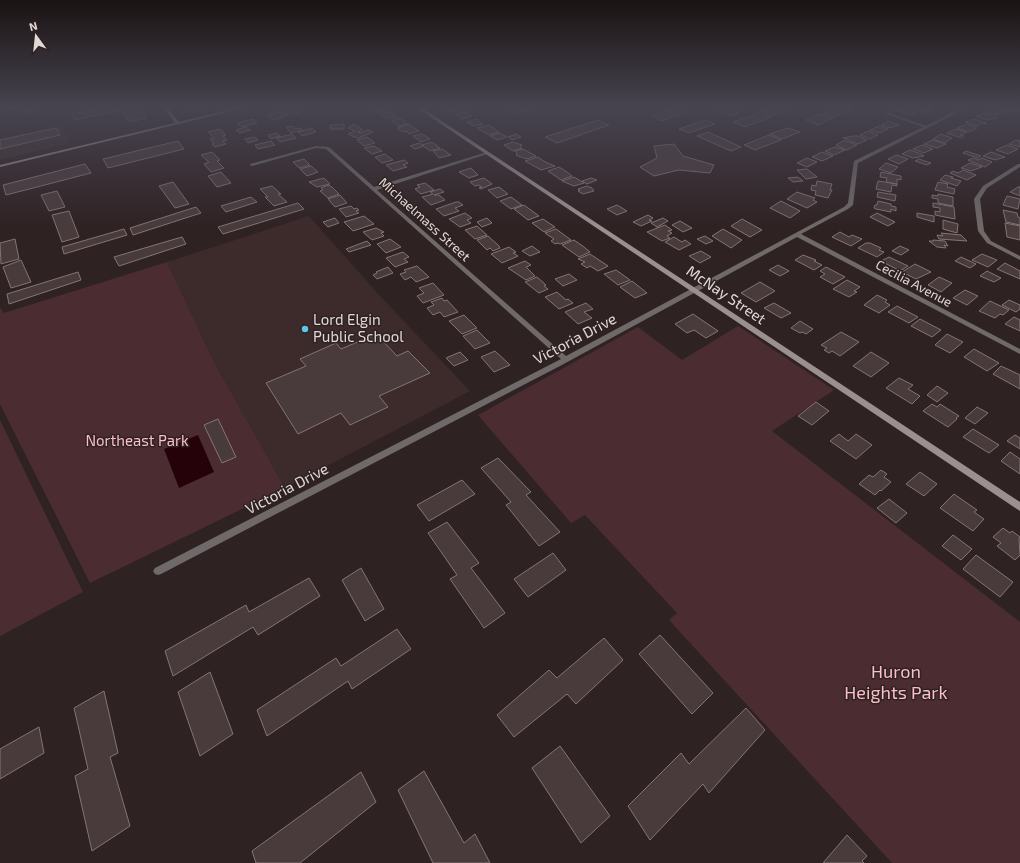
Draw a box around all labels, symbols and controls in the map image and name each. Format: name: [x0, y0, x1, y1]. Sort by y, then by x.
north arrow: [16, 16, 56, 56]
text: N: [28, 19, 39, 33]
street label: Michaelmass Street: [376, 174, 474, 264]
street label: Cecilia Avenue: [873, 256, 955, 310]
street label: McNay Street: [683, 261, 770, 327]
street label: Victoria Drive: [530, 309, 619, 368]
place label: Lord Elgin Public School: [313, 310, 404, 345]
marker: Lord Elgin Public School: [300, 324, 310, 334]
park label: Northeast Park: [85, 431, 189, 449]
street label: Victoria Drive: [242, 459, 331, 518]
park label: Huron Heights Park: [844, 660, 948, 703]

